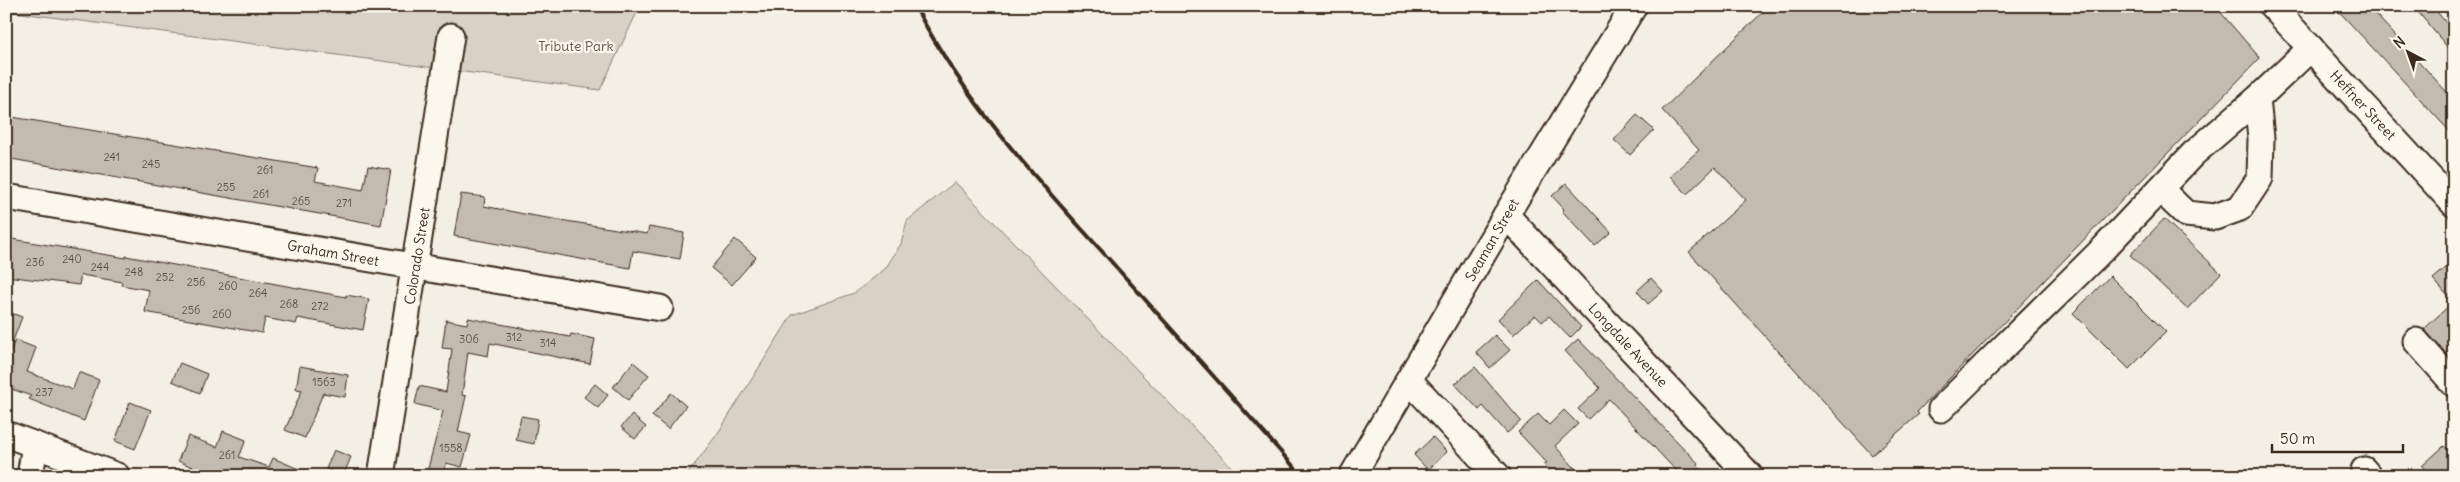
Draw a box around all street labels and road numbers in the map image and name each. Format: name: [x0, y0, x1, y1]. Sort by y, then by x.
street label: Heffner Street: [2326, 66, 2400, 144]
street label: Seaman Street: [1461, 195, 1523, 285]
street label: Colorado Street: [400, 206, 434, 306]
street label: Graham Street: [286, 236, 380, 270]
street label: Longdale Avenue: [1584, 299, 1672, 391]

